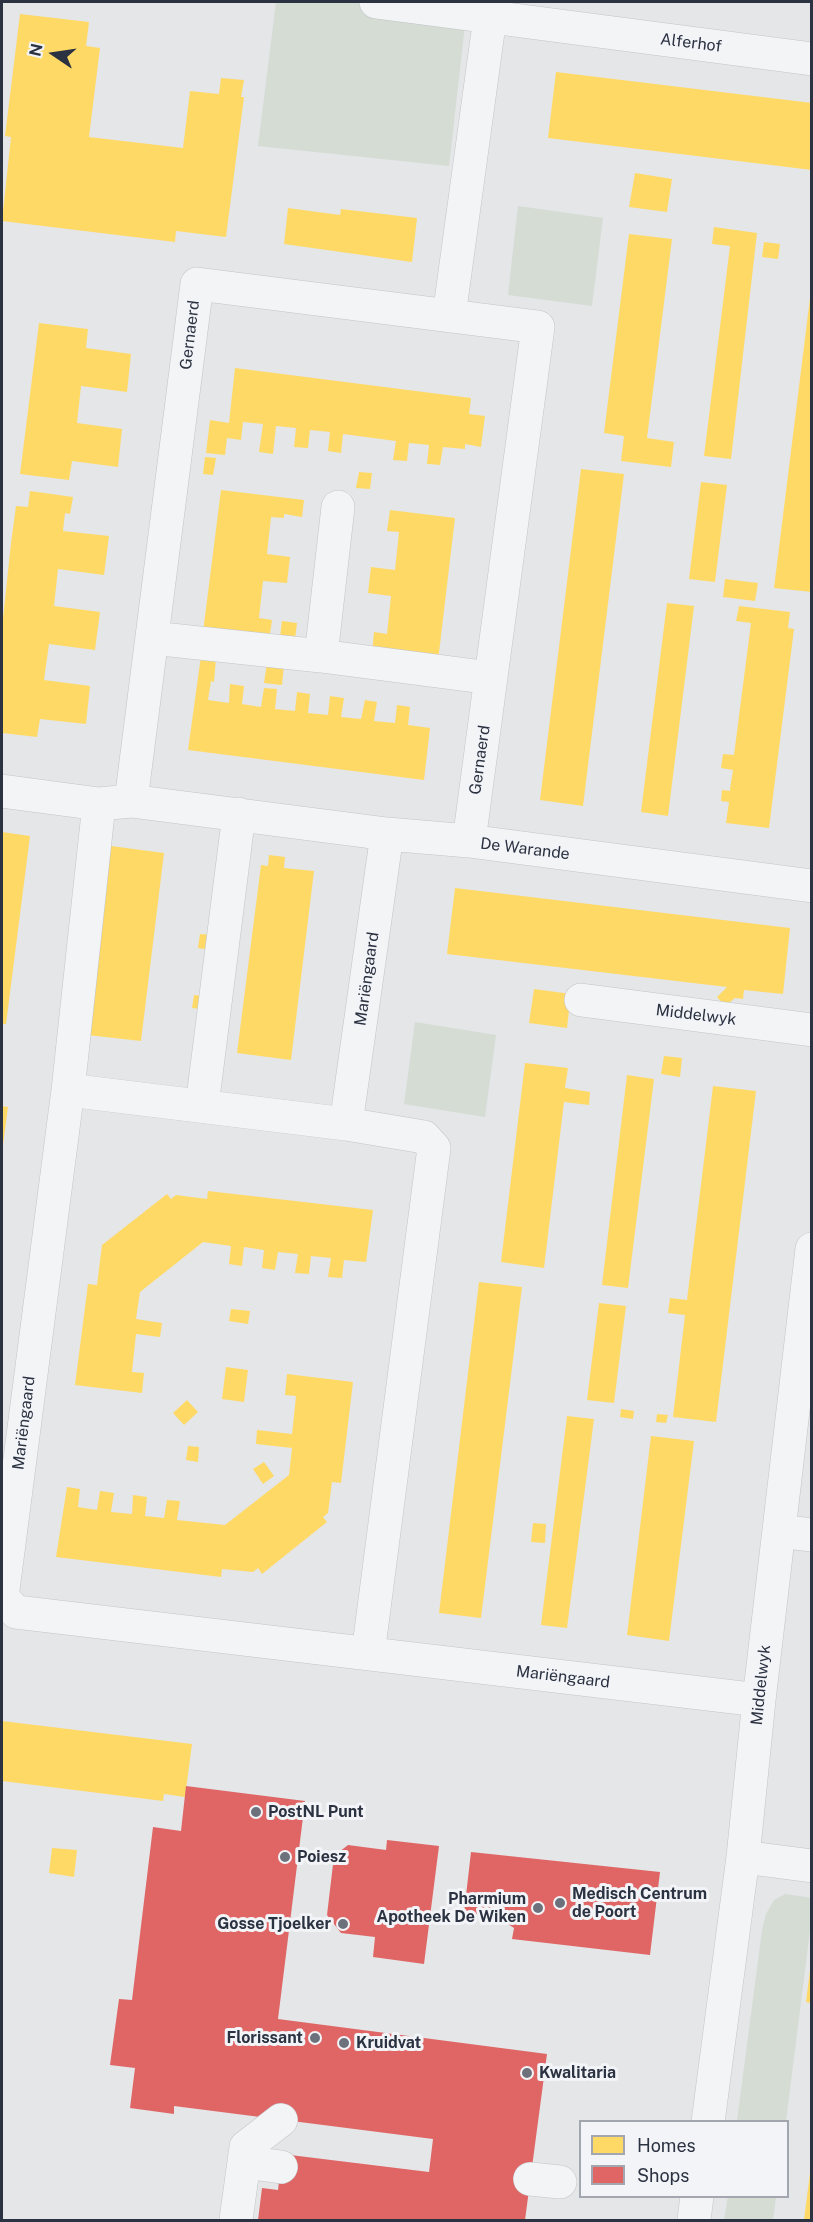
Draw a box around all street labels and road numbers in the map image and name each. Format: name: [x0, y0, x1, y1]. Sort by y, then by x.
street label: Alferhof: [659, 30, 723, 56]
street label: Gernaerd: [176, 299, 204, 371]
street label: Gernaerd: [466, 724, 494, 796]
street label: De Warande: [479, 834, 571, 864]
street label: Mariëngaard: [351, 931, 383, 1027]
street label: Middelwyk: [655, 1001, 737, 1029]
street label: Mariëngaard: [9, 1375, 39, 1471]
street label: Middelwyk: [747, 1644, 775, 1726]
street label: Mariëngaard: [515, 1662, 611, 1692]

